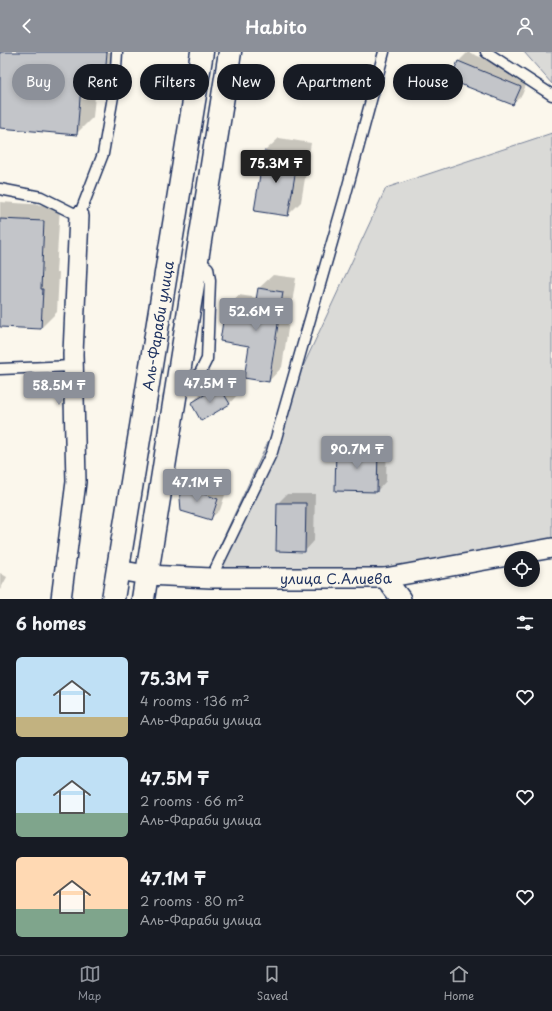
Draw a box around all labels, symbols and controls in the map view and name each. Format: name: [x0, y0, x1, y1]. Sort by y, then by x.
text: Habito: [245, 13, 307, 40]
icon: back: [16, 15, 38, 37]
icon: person: [514, 15, 536, 37]
chip: Buy: [12, 64, 65, 100]
chip: Rent: [73, 64, 132, 100]
chip: Filters: [140, 64, 209, 100]
chip: New: [217, 64, 275, 100]
chip: Apartment: [283, 64, 385, 100]
chip: House: [393, 64, 463, 100]
pin: 75.3M ₸: [239, 150, 313, 184]
text: 75.3M ₸: [250, 153, 302, 172]
street label: Аль-Фараби улица: [137, 259, 178, 392]
pin: 52.6M ₸: [219, 298, 293, 332]
text: 52.6M ₸: [229, 301, 283, 320]
pin: 47.5M ₸: [173, 370, 247, 404]
pin: 58.5M ₸: [22, 372, 96, 406]
text: 47.5M ₸: [184, 373, 236, 392]
text: 58.5M ₸: [33, 375, 85, 394]
pin: 90.7M ₸: [320, 436, 394, 470]
text: 90.7M ₸: [330, 439, 384, 458]
pin: 47.1M ₸: [160, 469, 234, 503]
text: 47.1M ₸: [172, 472, 222, 491]
map controls: [504, 551, 540, 587]
button: locate: [504, 551, 540, 587]
street label: улица С.Алиева: [280, 567, 393, 589]
text: 6 homes: [16, 610, 86, 636]
icon: filters: [514, 612, 536, 634]
text: 75.3M ₸: [140, 665, 209, 691]
icon: home: [48, 673, 96, 721]
icon: heart: [514, 686, 536, 708]
text: 4 rooms · 136 m²: [140, 691, 250, 710]
text: Аль-Фараби улица: [140, 710, 262, 729]
text: 47.5M ₸: [140, 765, 209, 791]
icon: home: [48, 773, 96, 821]
icon: heart: [514, 786, 536, 808]
text: 2 rooms · 66 m²: [140, 791, 244, 810]
text: Аль-Фараби улица: [140, 810, 262, 829]
text: 47.1M ₸: [140, 865, 206, 891]
icon: home: [48, 873, 96, 921]
icon: heart: [514, 886, 536, 908]
text: 2 rooms · 80 m²: [140, 891, 245, 910]
text: Аль-Фараби улица: [140, 910, 262, 929]
tab: Map: [78, 963, 101, 1004]
tab: Saved: [257, 963, 288, 1004]
tab: Home: [444, 963, 474, 1004]

